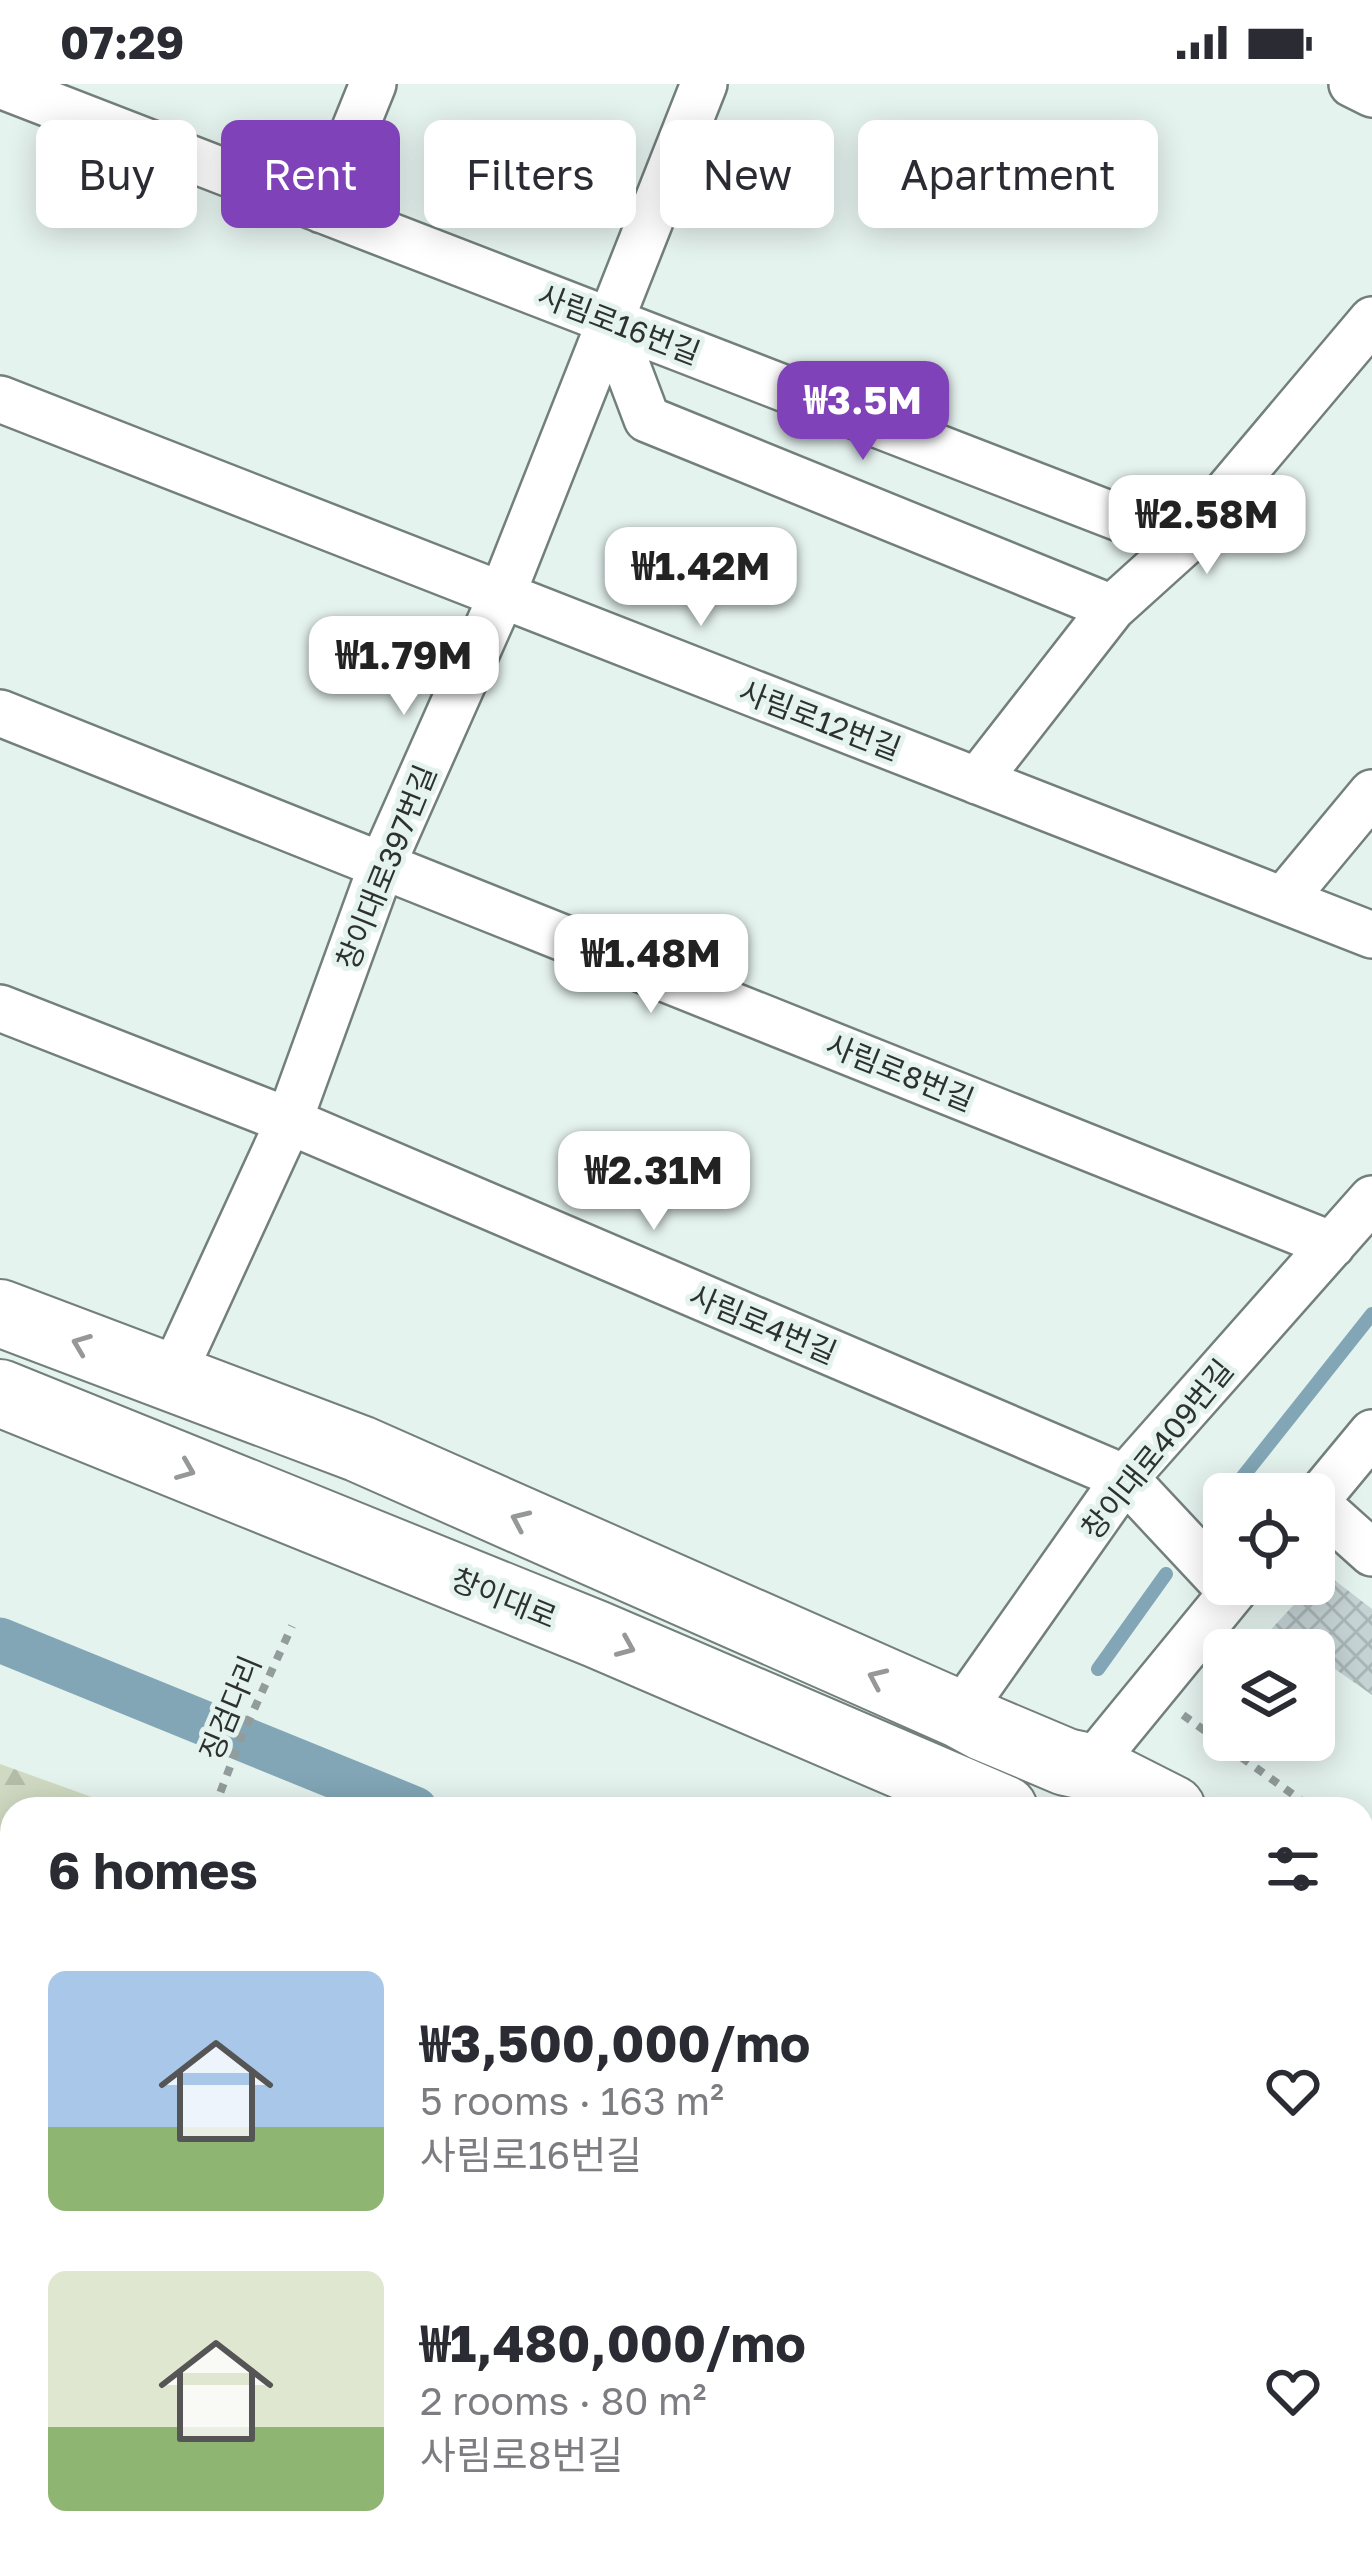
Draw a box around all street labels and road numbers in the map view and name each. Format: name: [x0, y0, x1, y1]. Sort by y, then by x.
street label: 사림로16번길: [533, 277, 705, 371]
street label: 사림로12번길: [734, 673, 906, 767]
street label: 창이대로397번길: [329, 760, 443, 974]
street label: 사림로8번길: [821, 1026, 979, 1118]
street label: 사림로4번길: [684, 1277, 842, 1371]
street label: 창이대로409번길: [1074, 1352, 1240, 1546]
street label: 창이대로: [446, 1561, 562, 1635]
street label: 징검다리: [192, 1650, 268, 1766]

